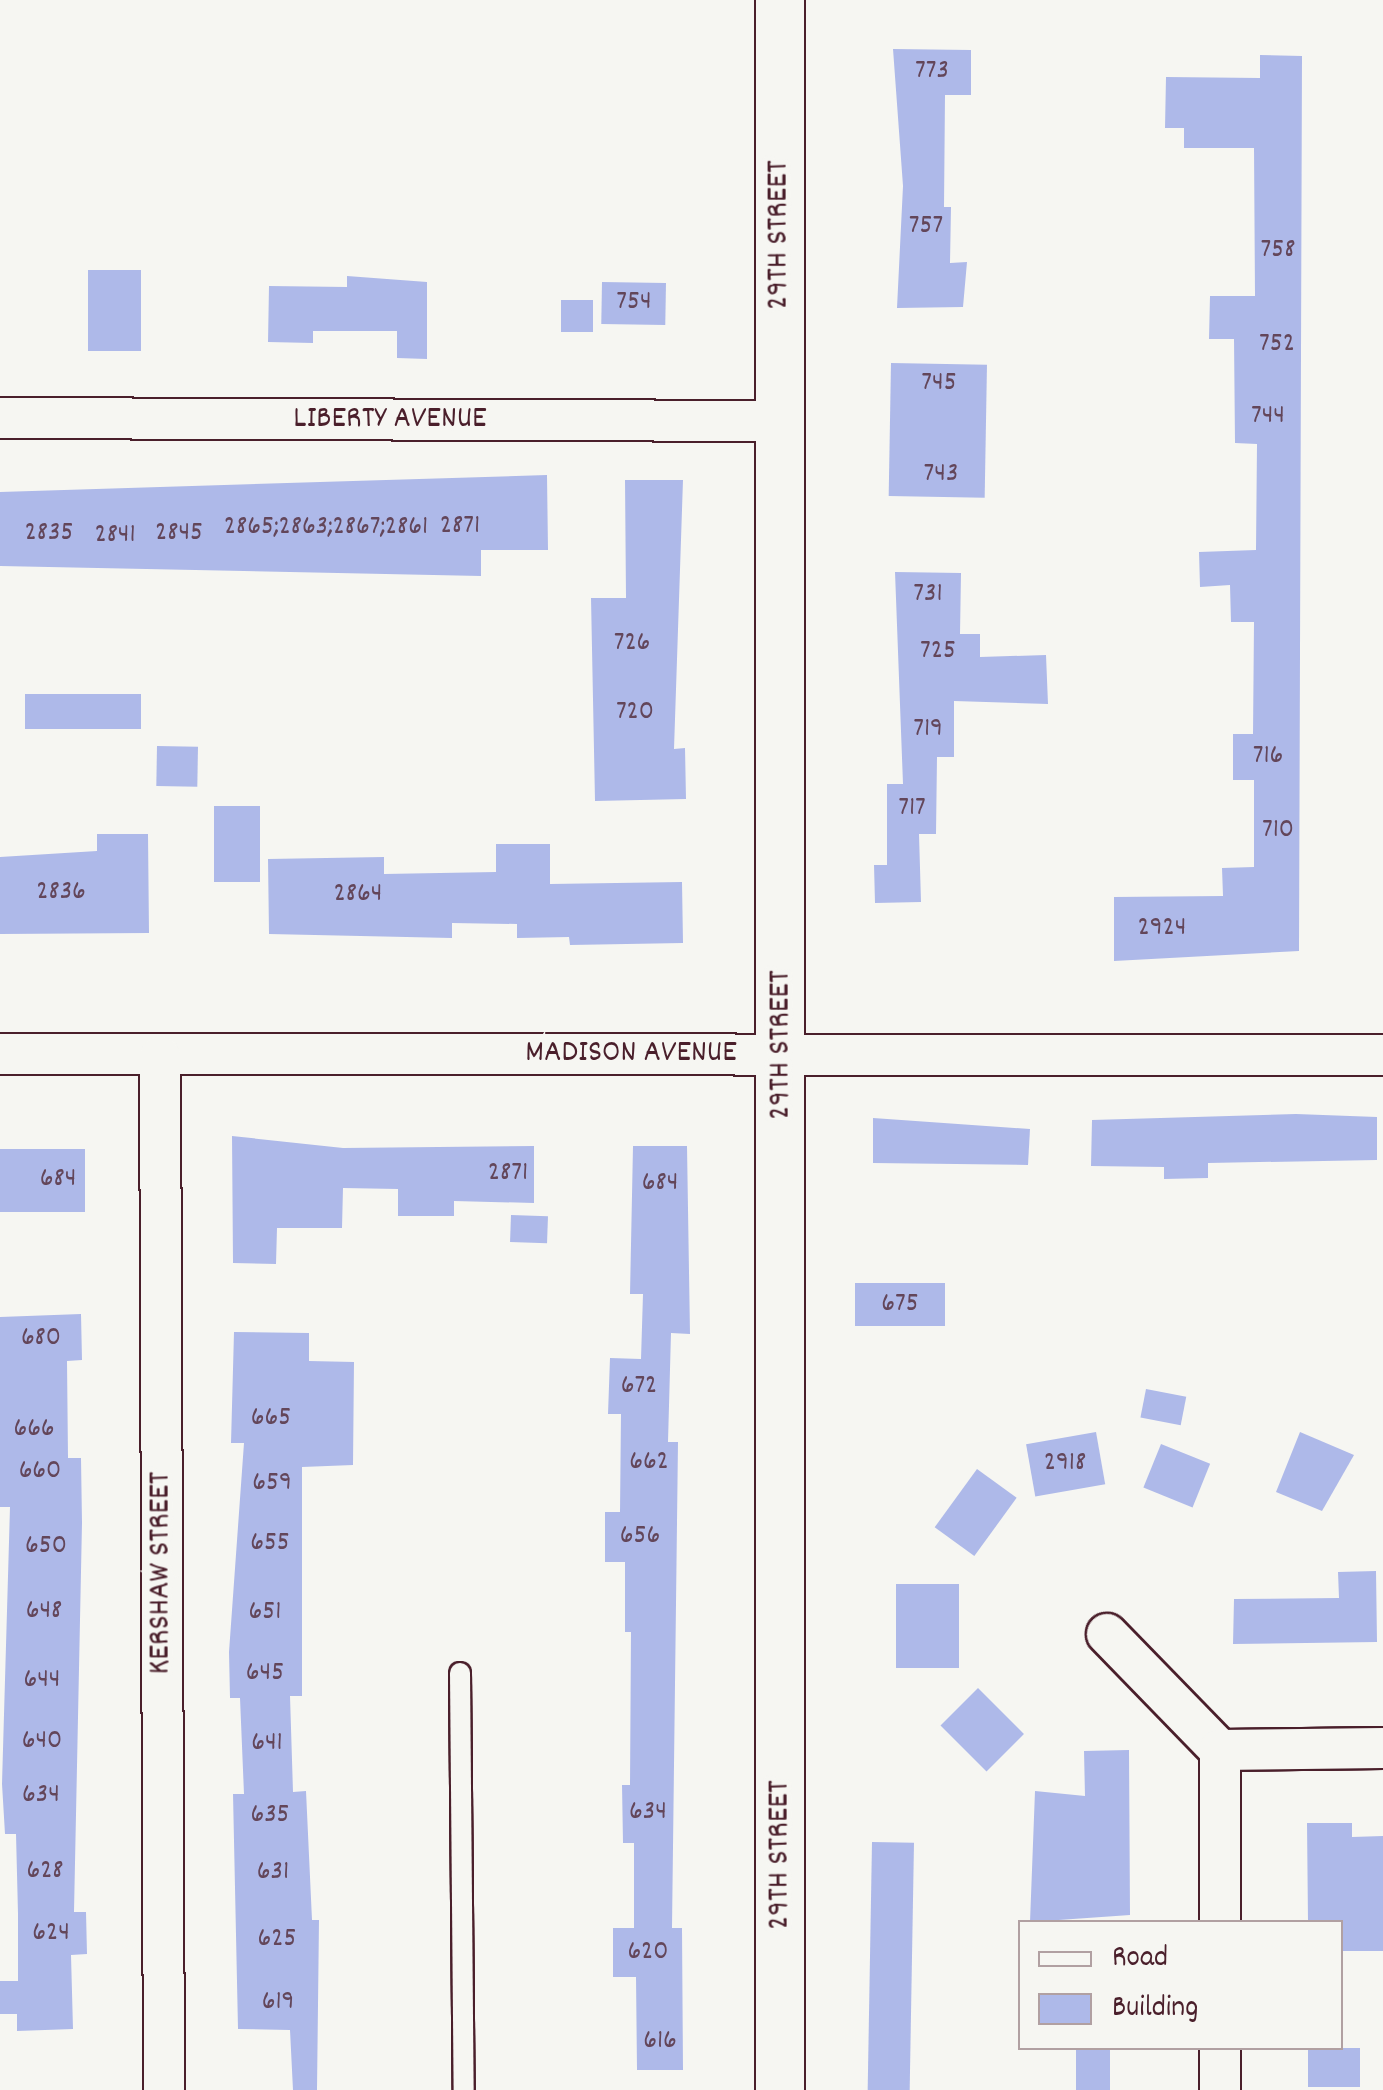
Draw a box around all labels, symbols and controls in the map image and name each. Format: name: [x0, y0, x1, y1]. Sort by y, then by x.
house number: 773: [915, 55, 949, 89]
street label: 29TH STREET: [761, 160, 799, 310]
house number: 757: [909, 210, 943, 244]
house number: 758: [1261, 234, 1295, 268]
house number: 754: [616, 286, 652, 320]
house number: 752: [1259, 328, 1295, 362]
house number: 745: [921, 367, 957, 401]
house number: 744: [1251, 400, 1285, 434]
street label: LIBERTY AVENUE: [293, 401, 487, 439]
house number: 743: [924, 458, 958, 492]
house number: 2871: [440, 510, 480, 544]
house number: 2865;2863;2867;2861: [224, 511, 428, 545]
house number: 2835: [25, 517, 73, 551]
house number: 2845: [155, 517, 203, 551]
house number: 2841: [94, 519, 136, 553]
house number: 731: [913, 578, 943, 612]
house number: 726: [614, 627, 650, 661]
house number: 725: [920, 635, 956, 669]
house number: 720: [616, 696, 654, 730]
house number: 719: [913, 713, 943, 747]
house number: 716: [1253, 740, 1283, 774]
house number: 717: [898, 792, 926, 826]
house number: 710: [1262, 814, 1294, 848]
house number: 2836: [36, 876, 86, 910]
house number: 2864: [334, 878, 382, 912]
house number: 2924: [1138, 912, 1186, 946]
street label: 29TH STREET: [763, 970, 801, 1120]
street label: MADISON AVENUE: [525, 1035, 737, 1073]
house number: 2871: [488, 1157, 528, 1191]
house number: 684: [40, 1163, 76, 1197]
house number: 684: [642, 1167, 678, 1201]
house number: 675: [881, 1288, 919, 1322]
house number: 680: [21, 1322, 61, 1356]
house number: 672: [621, 1370, 657, 1404]
house number: 665: [251, 1402, 291, 1436]
house number: 666: [13, 1413, 55, 1447]
house number: 662: [629, 1446, 669, 1480]
house number: 2918: [1044, 1447, 1086, 1481]
house number: 660: [19, 1455, 61, 1489]
house number: 659: [252, 1467, 292, 1501]
street label: KERSHAW STREET: [143, 1472, 181, 1674]
house number: 656: [620, 1520, 660, 1554]
house number: 655: [250, 1527, 290, 1561]
house number: 650: [25, 1530, 67, 1564]
house number: 648: [26, 1595, 62, 1629]
house number: 651: [249, 1596, 281, 1630]
house number: 645: [246, 1657, 284, 1691]
house number: 644: [24, 1664, 60, 1698]
house number: 640: [22, 1725, 62, 1759]
house number: 641: [251, 1727, 283, 1761]
house number: 634: [22, 1779, 60, 1813]
street label: 29TH STREET: [762, 1780, 800, 1930]
house number: 634: [629, 1796, 667, 1830]
house number: 635: [250, 1799, 290, 1833]
house number: 628: [26, 1855, 64, 1889]
house number: 631: [257, 1856, 289, 1890]
house number: 624: [32, 1917, 70, 1951]
legend: [1018, 1920, 1343, 2050]
house number: 625: [258, 1923, 296, 1957]
house number: 620: [627, 1936, 669, 1970]
text: Road: [1112, 1938, 1168, 1981]
house number: 619: [262, 1986, 294, 2020]
text: Building: [1112, 1988, 1198, 2031]
house number: 616: [643, 2025, 677, 2059]

